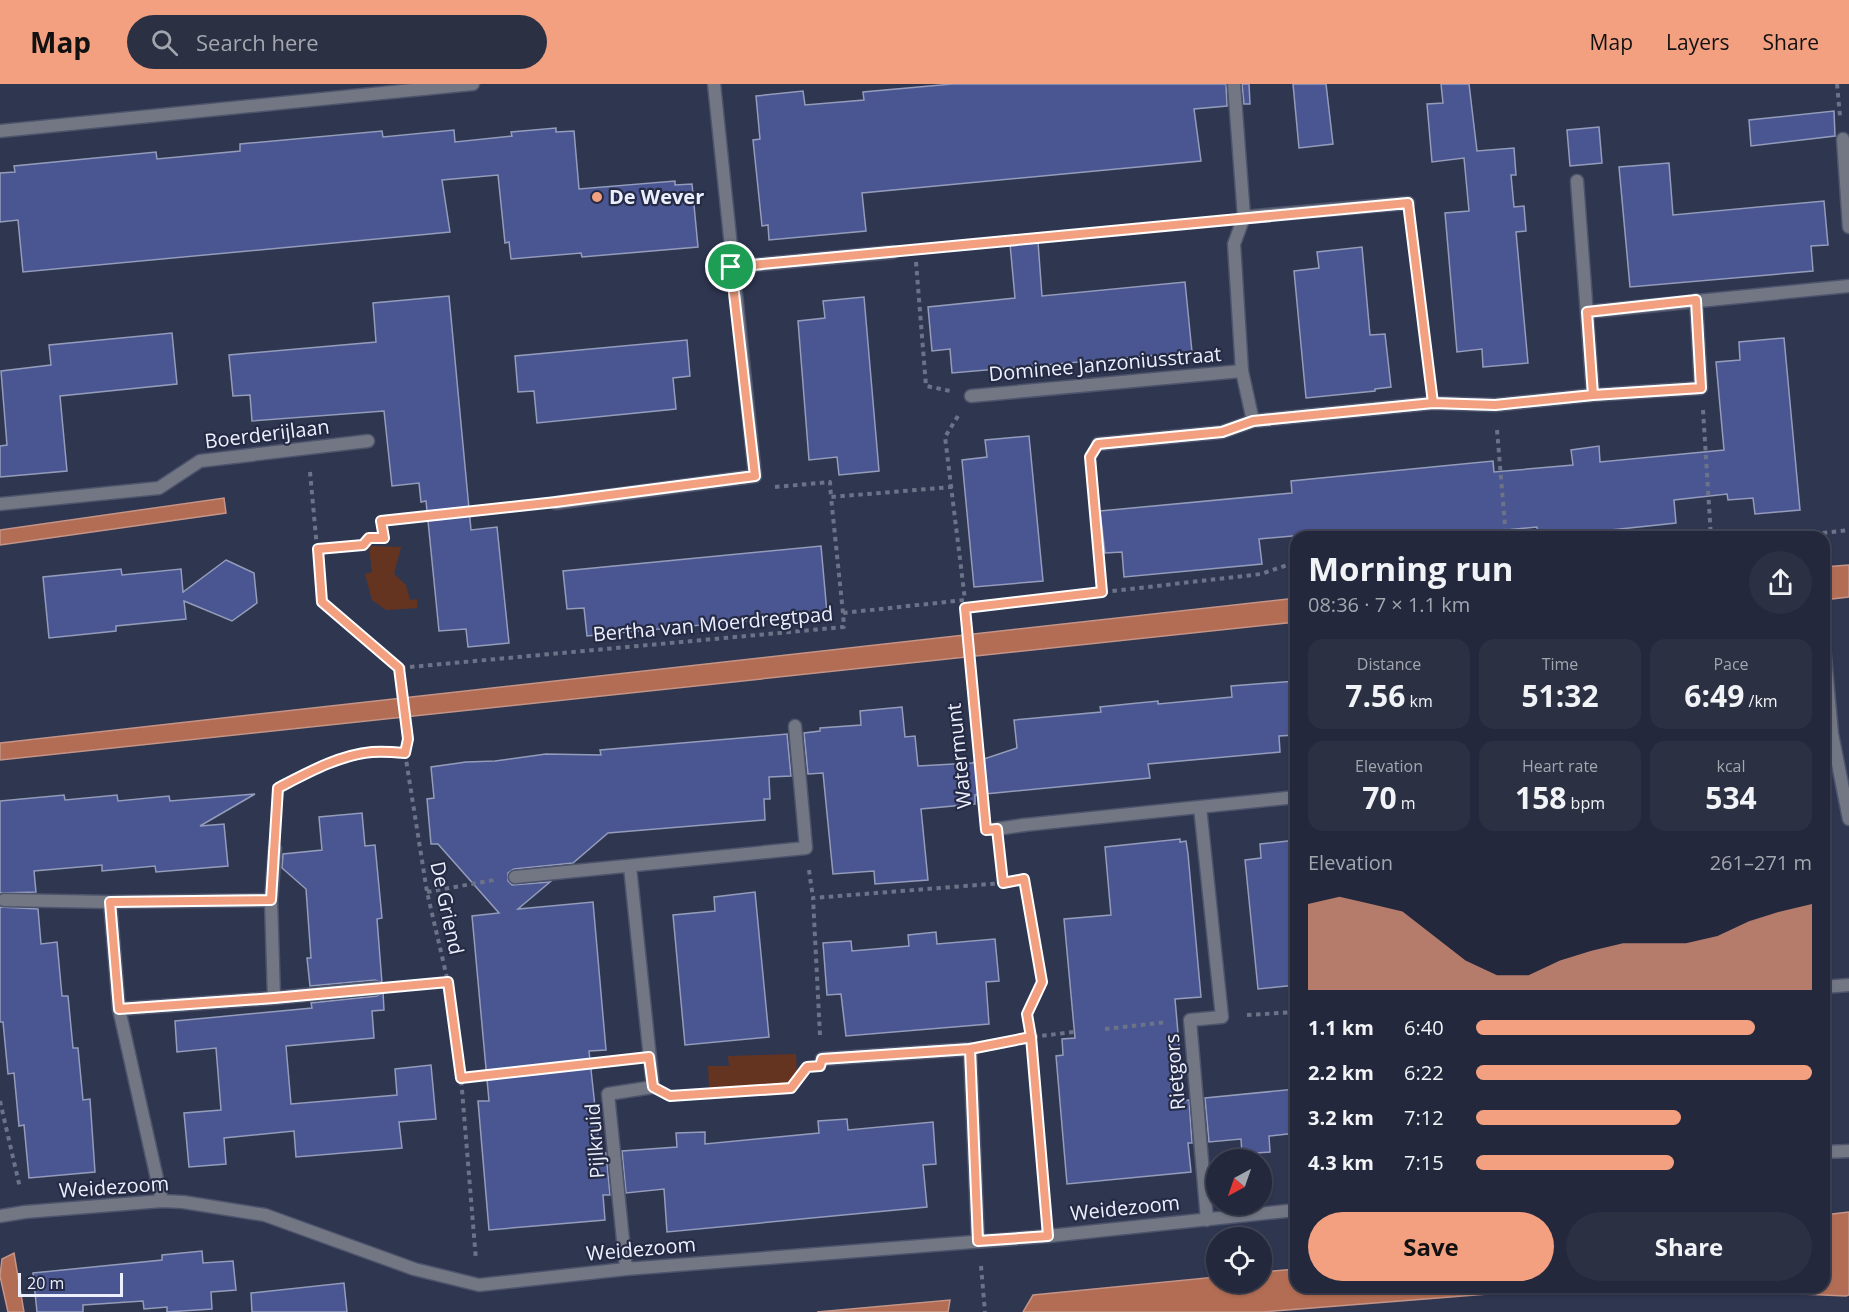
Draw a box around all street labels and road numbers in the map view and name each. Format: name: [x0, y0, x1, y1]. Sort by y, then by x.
street label: Dominee Janzoniusstraat: [987, 340, 1222, 387]
street label: Boerderijlaan: [203, 412, 331, 455]
street label: Bertha van Moerdregtpad: [592, 600, 834, 647]
street label: Watermunt: [940, 702, 977, 810]
street label: De Griend: [424, 859, 471, 957]
street label: Rietgors: [1158, 1033, 1191, 1111]
street label: Pijlkruid: [578, 1102, 611, 1180]
street label: Weidezoom: [58, 1169, 170, 1204]
street label: Weidezoom: [1069, 1188, 1181, 1227]
street label: Weidezoom: [585, 1230, 697, 1267]

